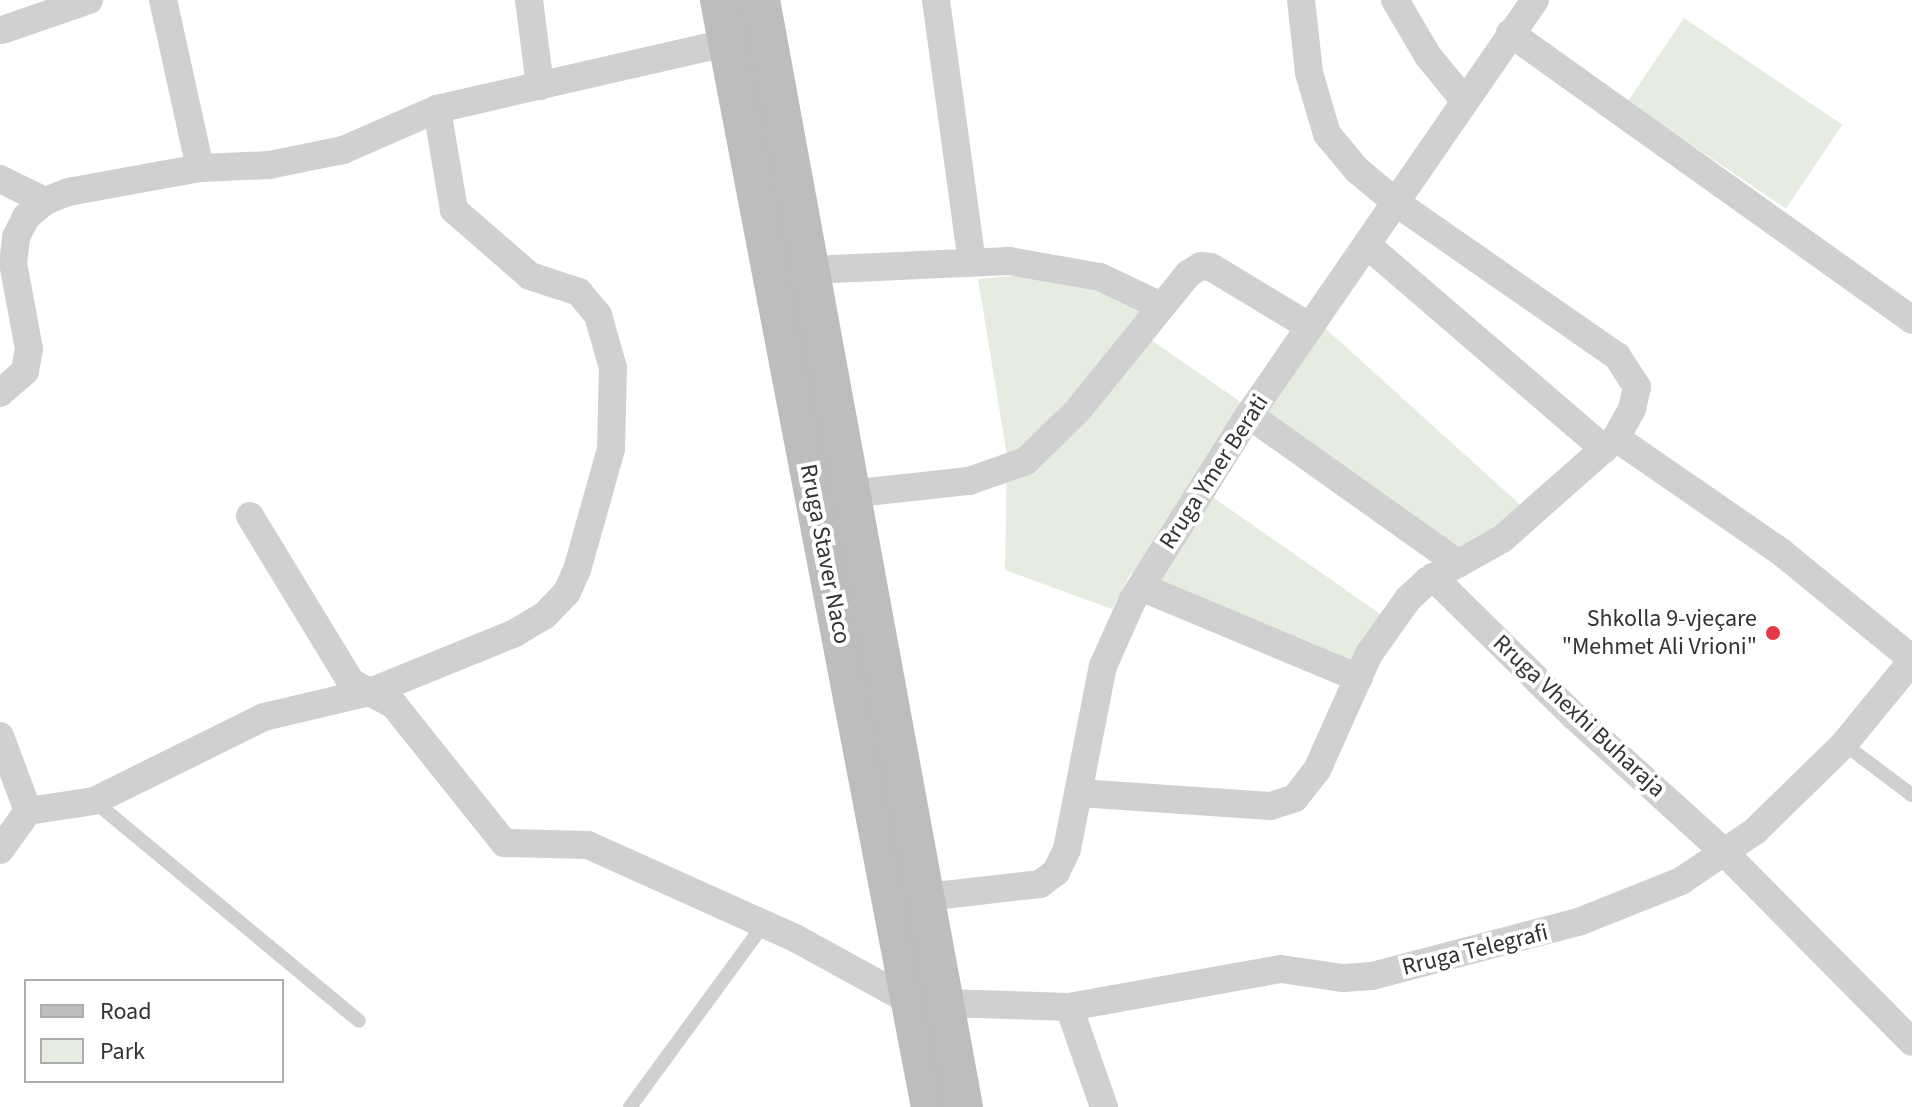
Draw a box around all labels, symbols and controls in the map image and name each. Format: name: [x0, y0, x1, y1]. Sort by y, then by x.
street label: Rruga Ymer Berati: [1153, 389, 1275, 555]
street label: Rruga Staver Naco: [793, 462, 857, 646]
place label: Shkolla 9-vjeçare "Mehmet Ali Vrioni": [1562, 605, 1757, 661]
marker: Shkolla 9-vjeçare "Mehmet Ali Vrioni": [1764, 624, 1782, 642]
street label: Rruga Vhexhi Buharaja: [1487, 629, 1671, 803]
street label: Rruga Telegrafi: [1399, 918, 1551, 982]
legend: [24, 979, 284, 1083]
text: Road: [100, 994, 152, 1029]
text: Park: [100, 1034, 145, 1069]

